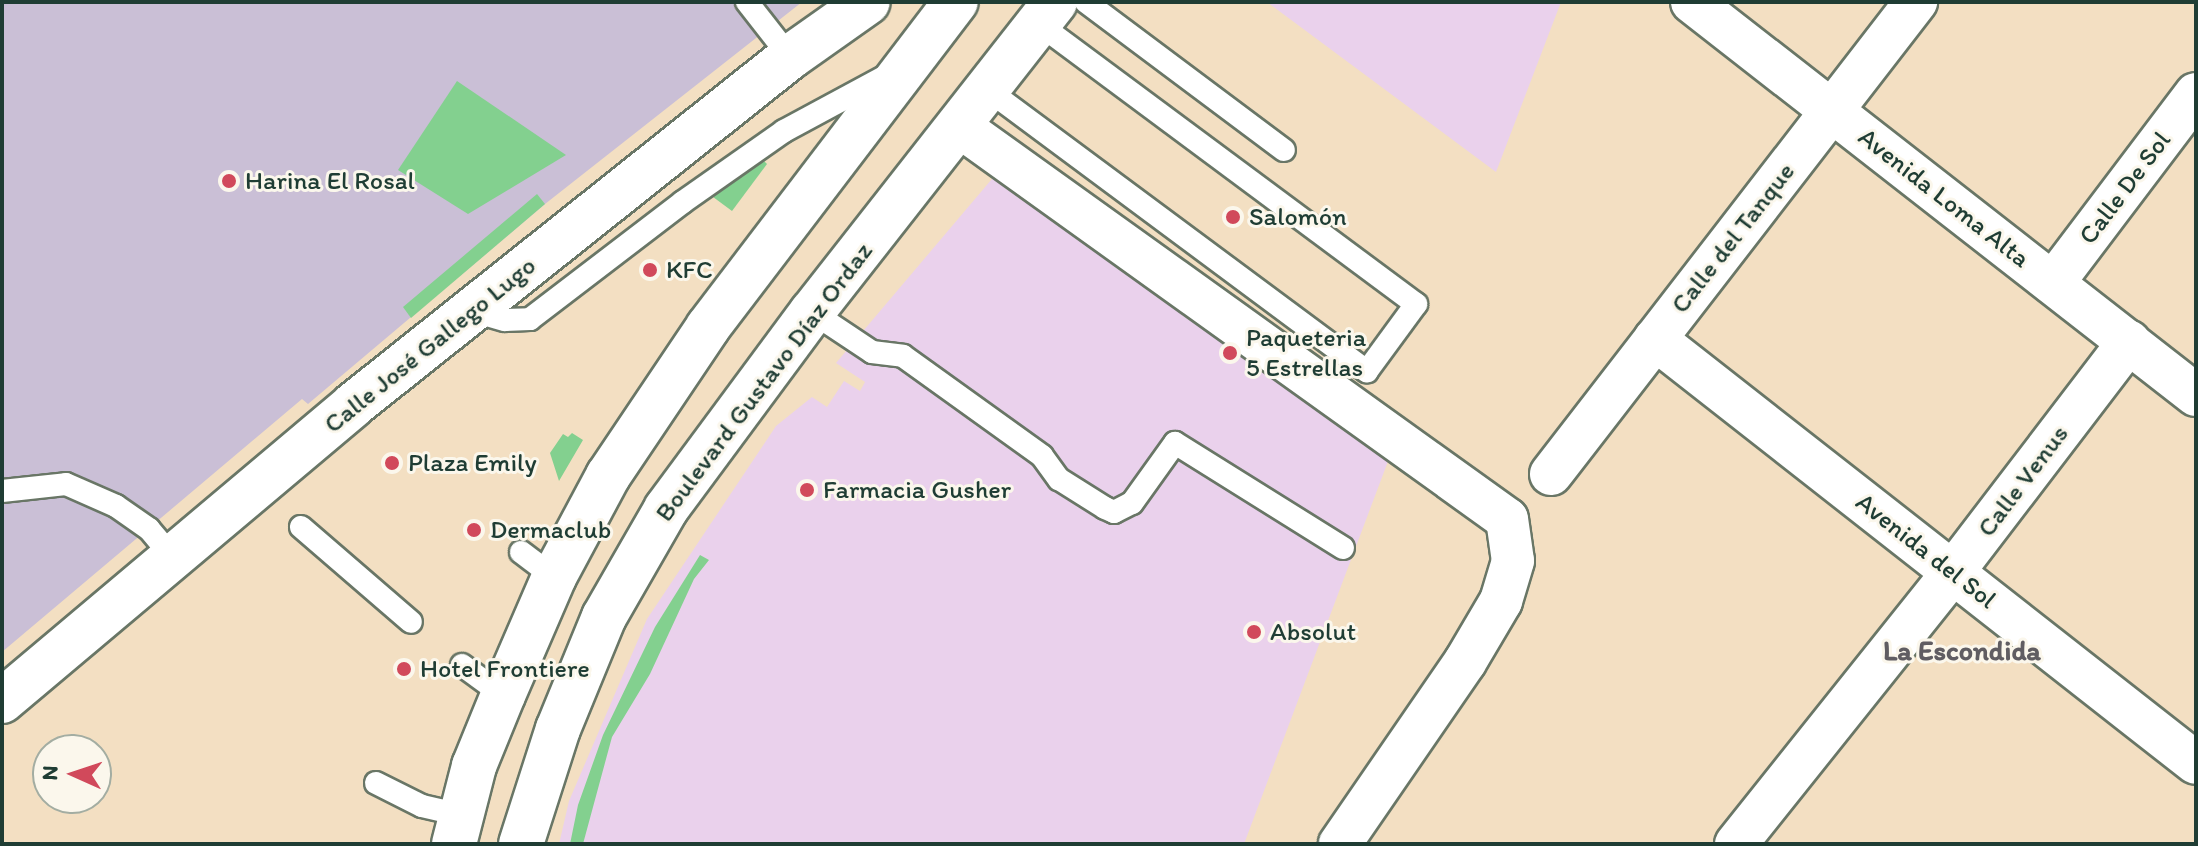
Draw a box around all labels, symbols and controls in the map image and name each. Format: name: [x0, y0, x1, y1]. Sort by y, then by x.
street label: Avenida Loma Alta: [1852, 121, 2036, 275]
street label: Calle De Sol: [2072, 125, 2178, 251]
street label: Calle del Tanque: [1664, 156, 1802, 320]
place label: Harina El Rosal: [245, 165, 415, 197]
marker: Harina El Rosal: [220, 172, 238, 190]
place label: Salomón: [1249, 201, 1347, 233]
marker: Salomón: [1224, 208, 1242, 226]
street label: Boulevard Gustavo Díaz Ordaz: [649, 236, 879, 528]
street label: Calle José Gallego Lugo: [318, 250, 542, 440]
place label: KFC: [666, 254, 713, 286]
marker: KFC: [641, 261, 659, 279]
place label: Paqueteria 5 Estrellas: [1246, 322, 1366, 384]
marker: Paqueteria 5 Estrellas: [1221, 344, 1239, 362]
street label: Calle Venus: [1971, 420, 2075, 542]
place label: Plaza Emily: [408, 447, 537, 479]
marker: Plaza Emily: [383, 454, 401, 472]
place label: Farmacia Gusher: [823, 474, 1011, 506]
marker: Farmacia Gusher: [798, 481, 816, 499]
street label: Avenida del Sol: [1849, 486, 2003, 616]
place label: Dermaclub: [490, 514, 611, 546]
marker: Dermaclub: [465, 521, 483, 539]
place label: Absolut: [1270, 616, 1356, 648]
marker: Absolut: [1245, 623, 1263, 641]
district label: La Escondida: [1883, 633, 2041, 667]
place label: Hotel Frontiere: [420, 653, 589, 685]
marker: Hotel Frontiere: [395, 660, 413, 678]
north arrow: [32, 734, 112, 814]
text: N: [36, 765, 63, 781]

